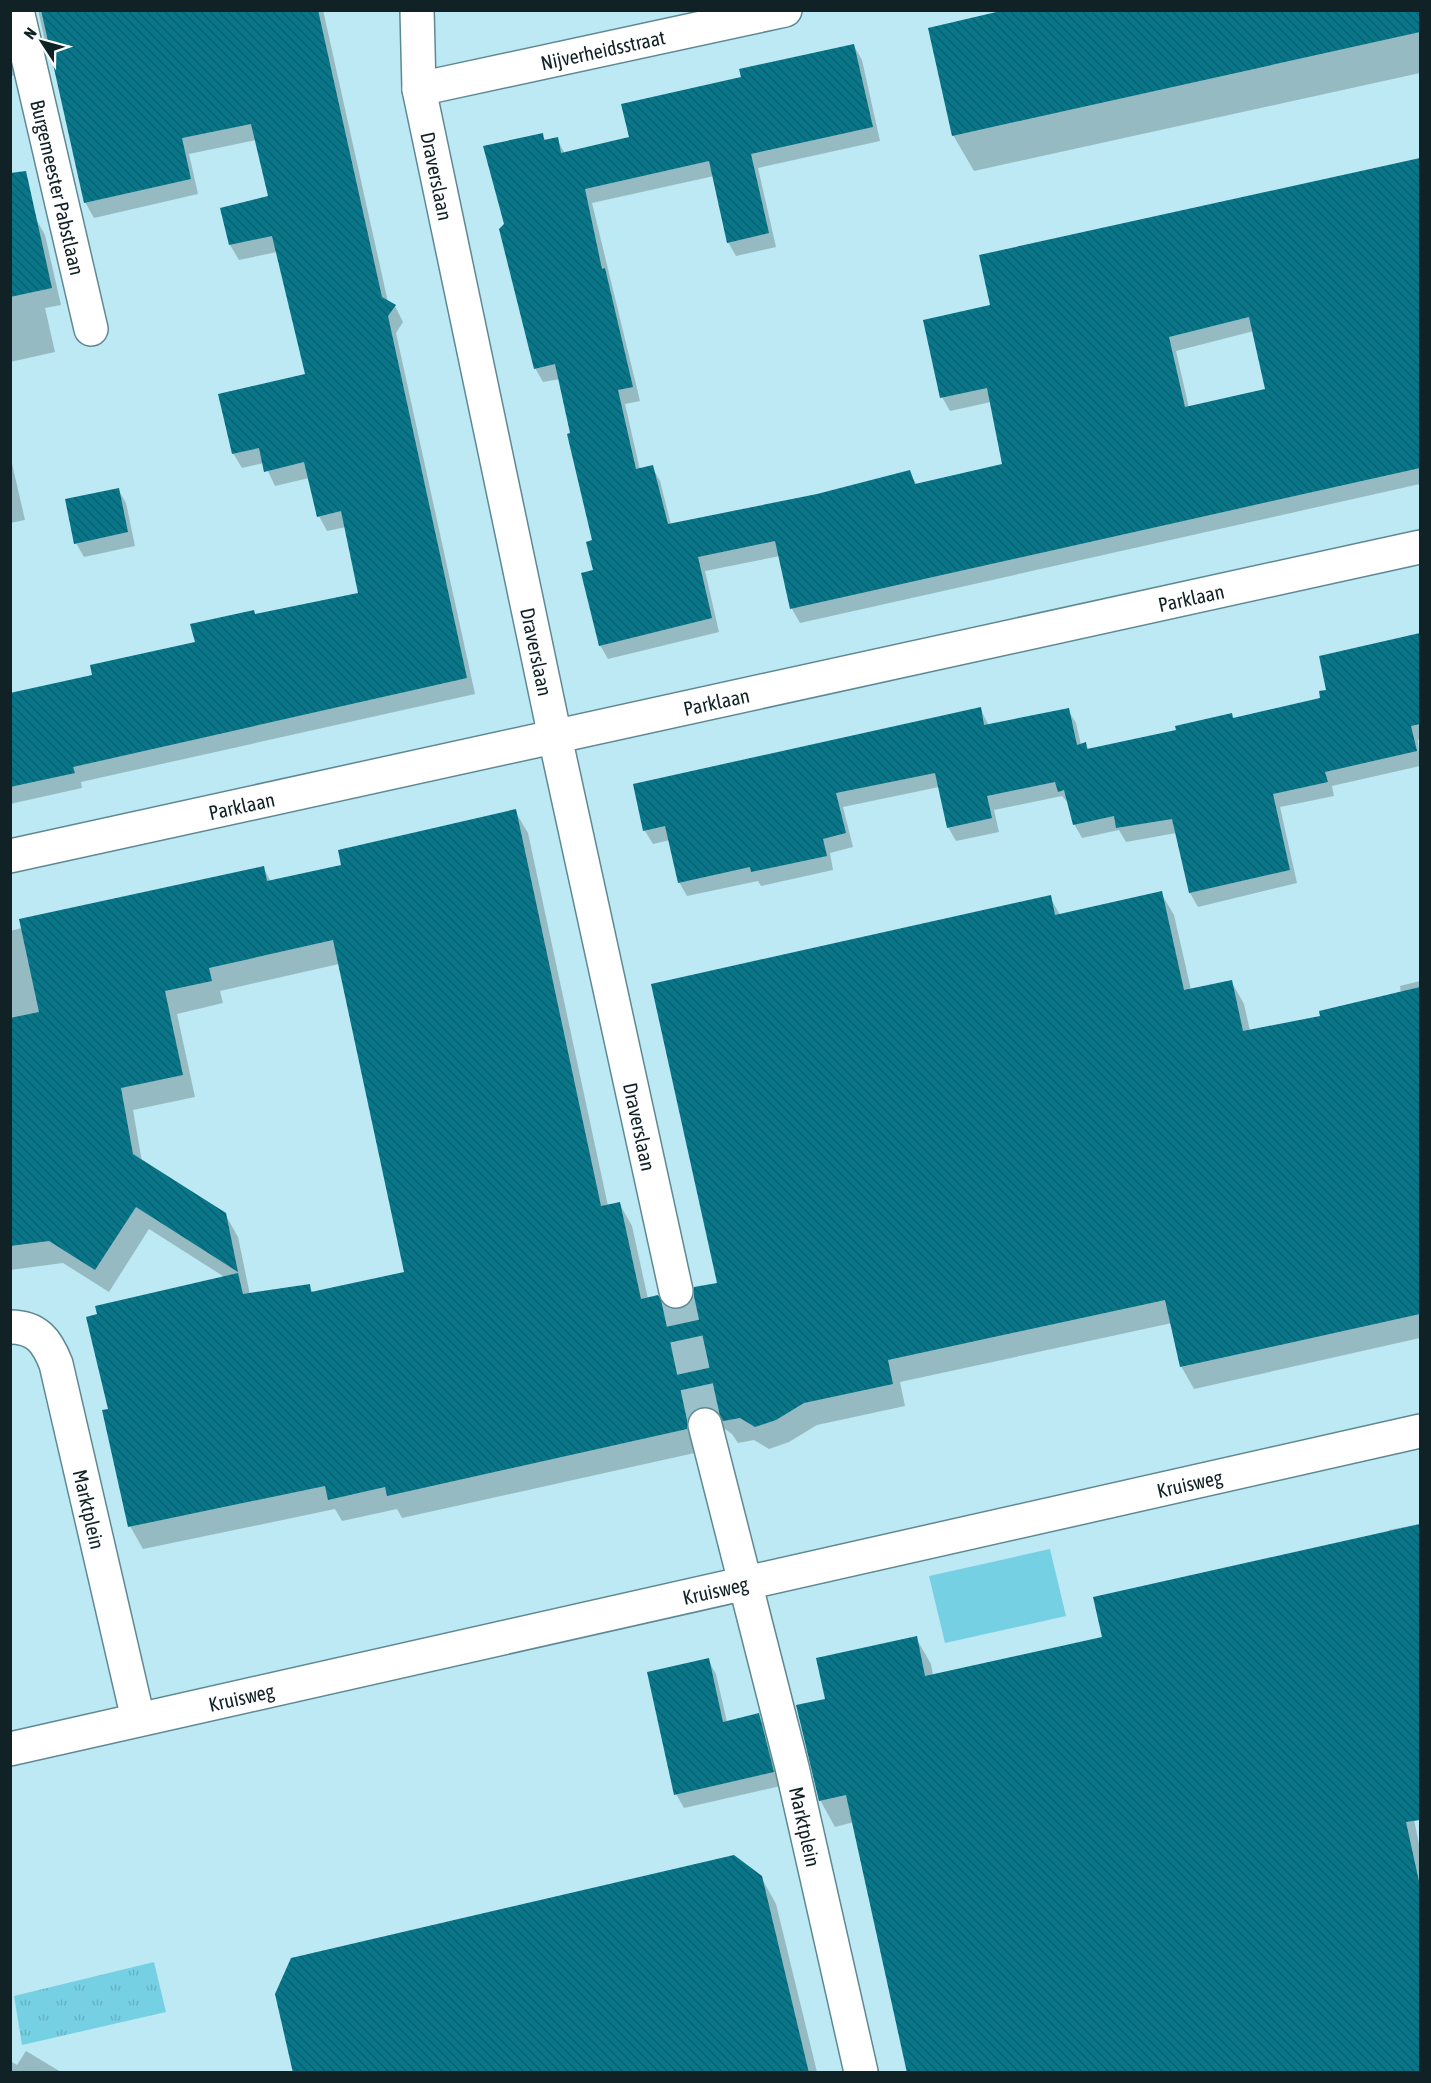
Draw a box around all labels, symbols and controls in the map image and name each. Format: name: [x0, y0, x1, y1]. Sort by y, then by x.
north arrow: [12, 12, 72, 72]
text: N: [20, 24, 40, 42]
street label: Nijverheidsstraat: [538, 25, 667, 74]
street label: Burgemeester Pabstlaan: [27, 97, 90, 277]
street label: Draverslaan: [417, 130, 458, 222]
street label: Parklaan: [1156, 579, 1226, 616]
street label: Draverslaan: [517, 605, 558, 698]
street label: Parklaan: [681, 683, 751, 720]
street label: Parklaan: [206, 787, 277, 824]
street label: Draverslaan: [619, 1080, 661, 1173]
street label: Kruisweg: [1154, 1464, 1225, 1502]
street label: Marktplein: [69, 1467, 110, 1551]
street label: Kruisweg: [680, 1571, 751, 1608]
street label: Kruisweg: [206, 1678, 277, 1715]
street label: Marktplein: [785, 1784, 826, 1869]

